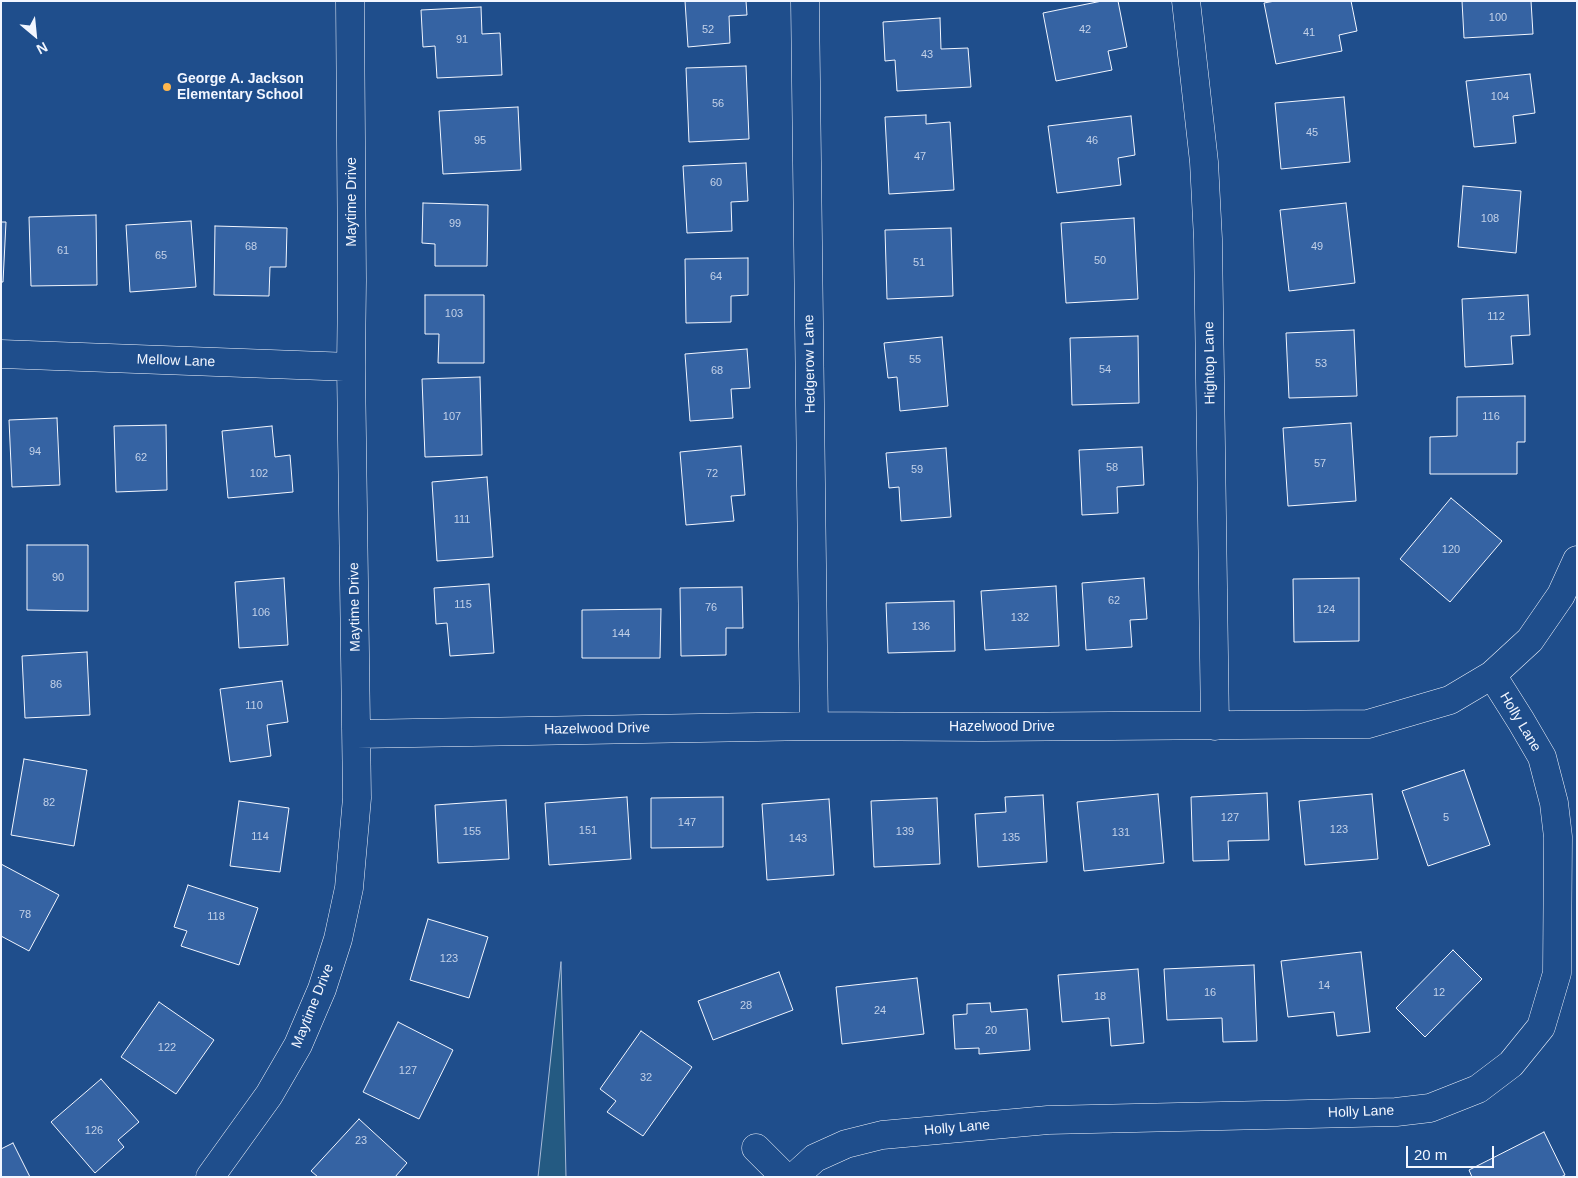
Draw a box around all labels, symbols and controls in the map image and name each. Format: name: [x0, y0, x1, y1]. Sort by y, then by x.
north arrow: [10, 10, 60, 60]
house number: 100: [1489, 11, 1507, 25]
house number: 52: [702, 23, 714, 37]
house number: 42: [1079, 23, 1091, 37]
house number: 41: [1303, 26, 1315, 40]
house number: 91: [456, 33, 468, 47]
text: N: [34, 39, 50, 58]
house number: 43: [921, 48, 933, 62]
place label: George A. Jackson Elementary School: [177, 71, 304, 104]
marker: George A. Jackson Elementary School: [161, 81, 173, 93]
house number: 104: [1491, 90, 1509, 104]
house number: 56: [712, 97, 724, 111]
house number: 45: [1306, 126, 1318, 140]
house number: 95: [474, 134, 486, 148]
house number: 46: [1086, 134, 1098, 148]
house number: 47: [914, 150, 926, 164]
street label: Maytime Drive: [344, 157, 360, 247]
house number: 60: [710, 176, 722, 190]
house number: 108: [1481, 212, 1499, 226]
house number: 99: [449, 217, 461, 231]
house number: 68: [245, 240, 257, 254]
house number: 49: [1311, 240, 1323, 254]
house number: 61: [57, 244, 69, 258]
house number: 65: [155, 249, 167, 263]
house number: 50: [1094, 254, 1106, 268]
house number: 51: [913, 256, 925, 270]
house number: 64: [710, 270, 722, 284]
house number: 103: [445, 307, 463, 321]
house number: 112: [1487, 310, 1505, 324]
street label: Hedgerow Lane: [801, 314, 819, 414]
street label: Hightop Lane: [1201, 321, 1219, 405]
street label: Mellow Lane: [136, 351, 216, 371]
house number: 55: [909, 353, 921, 367]
house number: 53: [1315, 357, 1327, 371]
house number: 54: [1099, 363, 1111, 377]
house number: 68: [711, 364, 723, 378]
house number: 107: [443, 410, 461, 424]
house number: 116: [1482, 410, 1500, 424]
house number: 94: [29, 445, 41, 459]
house number: 62: [135, 451, 147, 465]
house number: 57: [1314, 457, 1326, 471]
house number: 58: [1106, 461, 1118, 475]
house number: 59: [911, 463, 923, 477]
house number: 102: [250, 467, 268, 481]
house number: 72: [706, 467, 718, 481]
house number: 111: [454, 513, 470, 527]
house number: 120: [1442, 543, 1460, 557]
street label: Maytime Drive: [346, 562, 364, 652]
house number: 90: [52, 571, 64, 585]
house number: 62: [1108, 594, 1120, 608]
house number: 115: [454, 598, 472, 612]
house number: 76: [705, 601, 717, 615]
house number: 124: [1317, 603, 1335, 617]
house number: 106: [252, 606, 270, 620]
house number: 132: [1011, 611, 1029, 625]
house number: 136: [912, 620, 930, 634]
house number: 144: [612, 627, 630, 641]
house number: 86: [50, 678, 62, 692]
street label: Holly Lane: [1496, 689, 1544, 755]
house number: 110: [245, 699, 263, 713]
street label: Hazelwood Drive: [949, 719, 1055, 735]
street label: Hazelwood Drive: [544, 720, 650, 738]
house number: 82: [43, 796, 55, 810]
house number: 127: [1221, 811, 1239, 825]
house number: 5: [1443, 811, 1449, 825]
house number: 147: [678, 816, 696, 830]
house number: 123: [1330, 823, 1348, 837]
house number: 151: [579, 824, 597, 838]
house number: 155: [463, 825, 481, 839]
house number: 139: [896, 825, 914, 839]
house number: 131: [1112, 826, 1130, 840]
house number: 114: [251, 830, 269, 844]
house number: 135: [1002, 831, 1020, 845]
house number: 143: [789, 832, 807, 846]
house number: 78: [19, 908, 31, 922]
house number: 118: [207, 910, 225, 924]
house number: 123: [440, 952, 458, 966]
street label: Maytime Drive: [288, 961, 338, 1051]
house number: 14: [1318, 979, 1330, 993]
house number: 16: [1204, 986, 1216, 1000]
house number: 12: [1433, 986, 1445, 1000]
house number: 18: [1094, 990, 1106, 1004]
house number: 28: [740, 999, 752, 1013]
house number: 24: [874, 1004, 886, 1018]
house number: 20: [985, 1024, 997, 1038]
house number: 122: [158, 1041, 176, 1055]
house number: 127: [399, 1064, 417, 1078]
house number: 32: [640, 1071, 652, 1085]
street label: Holly Lane: [1328, 1102, 1394, 1122]
street label: Holly Lane: [923, 1117, 991, 1139]
house number: 126: [85, 1124, 103, 1138]
house number: 23: [355, 1134, 367, 1148]
scale bar: [1408, 1136, 1496, 1168]
text: 20 m: [1414, 1146, 1447, 1163]

